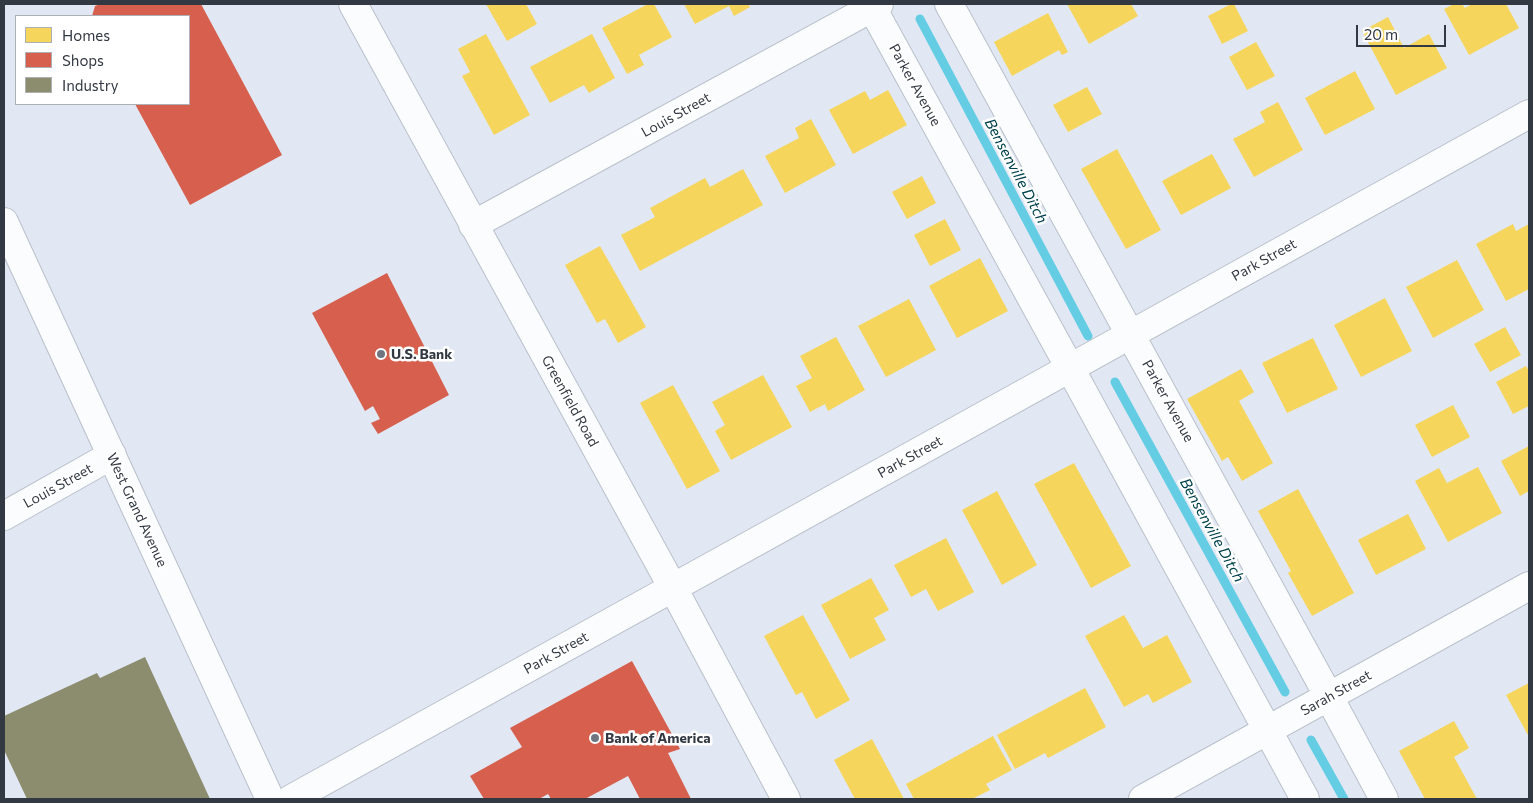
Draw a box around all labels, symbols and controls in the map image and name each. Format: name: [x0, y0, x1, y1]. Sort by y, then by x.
legend: [15, 15, 190, 105]
scale bar: [1358, 15, 1448, 47]
text: 20 m: [1364, 25, 1398, 43]
text: Homes: [62, 26, 110, 44]
street label: Parker Avenue: [886, 41, 944, 129]
text: Shops: [62, 51, 104, 69]
text: Industry: [62, 76, 119, 94]
street label: Louis Street: [639, 89, 713, 141]
water label: Bensenville Ditch: [981, 116, 1051, 226]
street label: Park Street: [1229, 235, 1299, 285]
place label: U.S. Bank: [391, 346, 452, 362]
marker: U.S. Bank: [375, 348, 387, 360]
street label: Greenfield Road: [538, 352, 602, 450]
street label: Parker Avenue: [1139, 357, 1197, 445]
street label: Park Street: [875, 432, 945, 482]
street label: West Grand Avenue: [103, 450, 171, 570]
street label: Louis Street: [21, 460, 95, 512]
water label: Bensenville Ditch: [1176, 475, 1248, 585]
street label: Park Street: [521, 628, 591, 678]
street label: Sarah Street: [1298, 667, 1374, 719]
place label: Bank of America: [605, 730, 711, 746]
marker: Bank of America: [589, 732, 601, 744]

